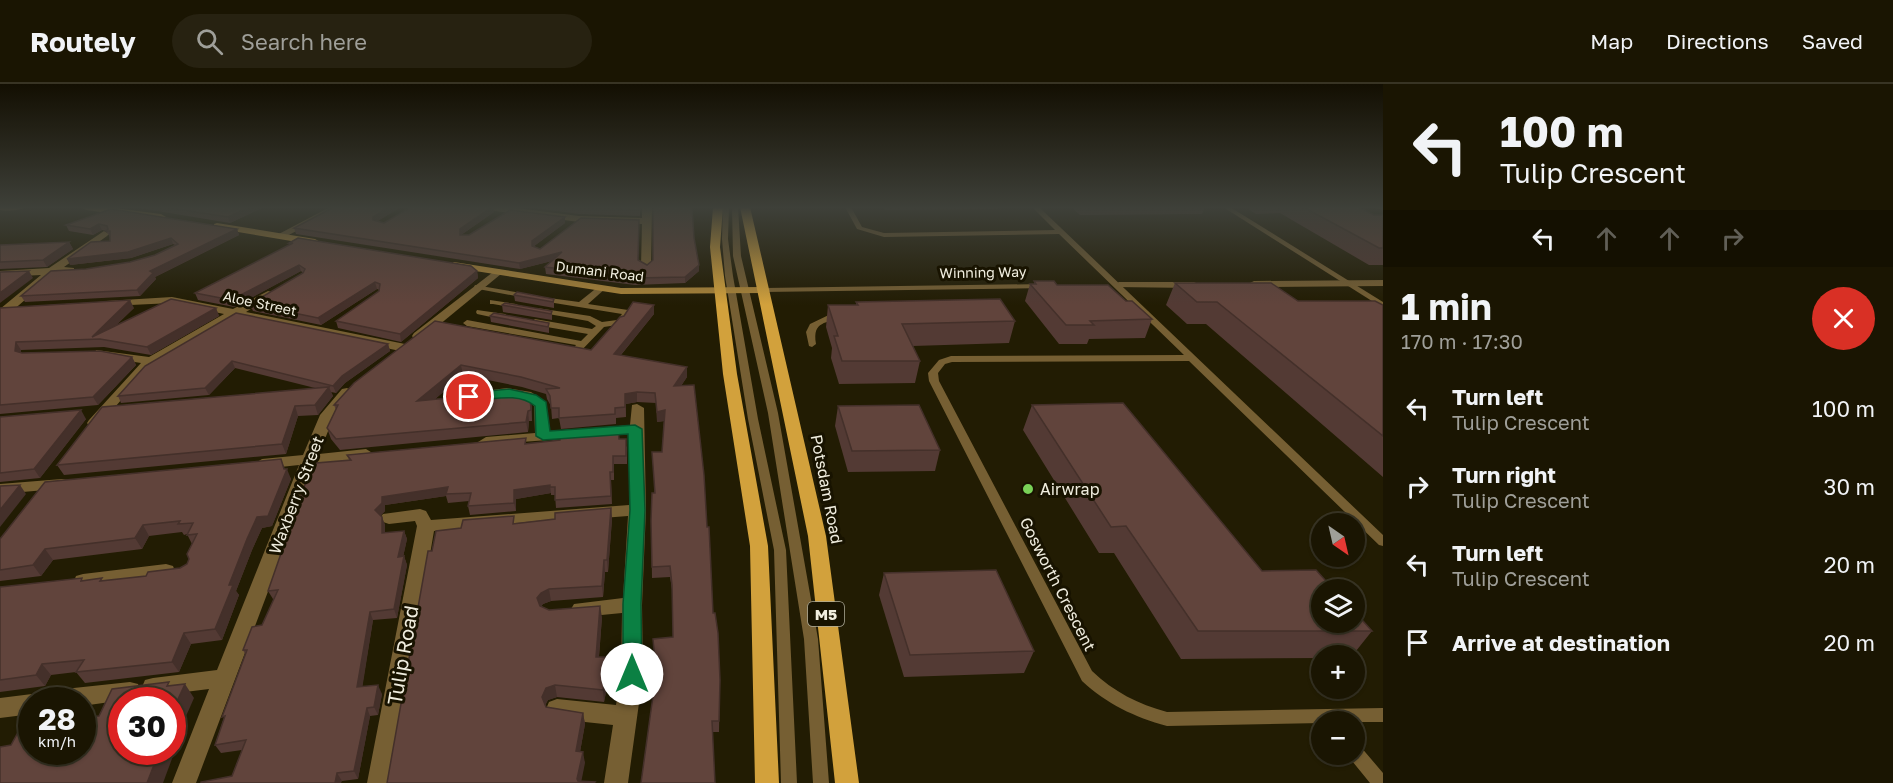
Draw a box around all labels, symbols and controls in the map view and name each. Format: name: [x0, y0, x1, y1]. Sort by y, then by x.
search box: [172, 14, 592, 68]
text: Routely: [30, 25, 136, 58]
icon: search: [193, 25, 226, 58]
text: Search here: [241, 28, 367, 55]
text: Map: [1590, 28, 1633, 54]
text: Directions: [1666, 28, 1769, 54]
text: Saved: [1802, 28, 1863, 54]
text: 100 m: [1500, 106, 1623, 156]
icon: left: [1401, 108, 1479, 186]
text: Tulip Crescent: [1500, 157, 1686, 189]
icon: left: [1527, 222, 1560, 255]
icon: ahead: [1590, 222, 1623, 255]
icon: ahead: [1653, 222, 1686, 255]
icon: right: [1716, 222, 1749, 255]
street label: Dumani Road: [555, 257, 645, 285]
street label: Winning Way: [939, 263, 1027, 281]
text: 1 min: [1401, 285, 1492, 328]
street label: Aloe Street: [222, 287, 298, 319]
button: close: [1812, 287, 1875, 350]
text: 170 m · 17:30: [1401, 329, 1523, 353]
pin: [443, 371, 494, 422]
icon: arrive: [452, 380, 485, 413]
text: Turn left: [1452, 383, 1543, 410]
icon: left: [1401, 392, 1434, 425]
text: 100 m: [1812, 395, 1875, 422]
text: Tulip Crescent: [1452, 410, 1590, 434]
street label: Waxberry Street: [264, 433, 328, 557]
street label: Potsdam Road: [807, 433, 847, 545]
text: Turn right: [1452, 461, 1556, 488]
icon: right: [1401, 470, 1434, 503]
text: 30 m: [1824, 473, 1875, 500]
place label: Airwrap: [1040, 479, 1100, 499]
marker: Airwrap: [1021, 482, 1035, 496]
text: Tulip Crescent: [1452, 488, 1590, 512]
north arrow: [1311, 513, 1365, 567]
map controls: [1311, 513, 1365, 765]
street label: Gosworth Crescent: [1016, 514, 1100, 654]
text: Turn left: [1452, 539, 1543, 566]
icon: left: [1401, 548, 1434, 581]
text: 20 m: [1824, 551, 1875, 578]
text: Tulip Crescent: [1452, 566, 1590, 590]
button: layers: [1311, 579, 1365, 633]
road number: M5: [808, 602, 844, 626]
street label: Tulip Road: [381, 603, 423, 707]
icon: arrive: [1401, 626, 1434, 659]
text: Arrive at destination: [1452, 629, 1670, 656]
text: 20 m: [1824, 629, 1875, 656]
position arrow: [600, 642, 664, 706]
button: +: [1311, 645, 1365, 699]
speed limit sign: 30: [108, 687, 186, 765]
text: 28: [38, 701, 76, 737]
button: −: [1311, 711, 1365, 765]
text: km/h: [38, 732, 76, 750]

